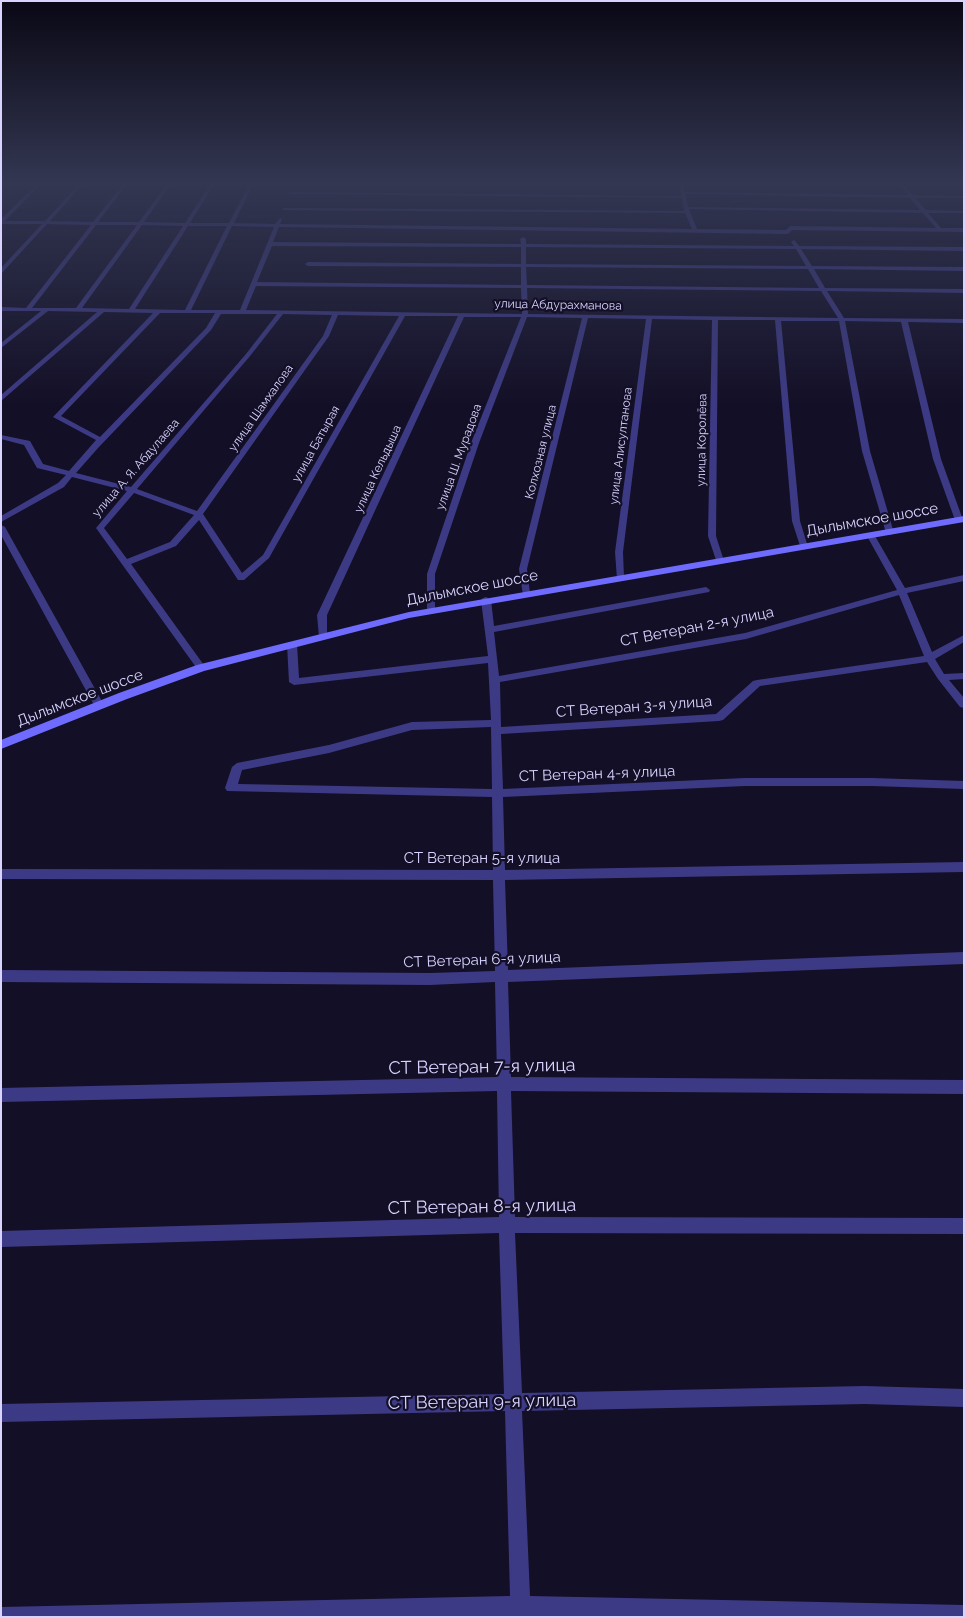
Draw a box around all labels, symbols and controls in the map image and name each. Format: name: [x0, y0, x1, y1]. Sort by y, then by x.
street label: улица Абдурахманова: [494, 297, 622, 313]
street label: улица Шамхалова: [226, 362, 296, 454]
street label: улица Алисултанова: [607, 386, 635, 506]
street label: улица Королёва: [694, 394, 710, 486]
street label: улица Ш. Мурадова: [433, 402, 485, 512]
street label: улица Батырая: [289, 403, 343, 485]
street label: Колхозная улица: [522, 403, 560, 501]
street label: улица А. Я. Абдулаева: [89, 416, 183, 520]
street label: улица Кельдыша: [351, 423, 405, 515]
street label: Дылымское шоссе: [805, 500, 939, 540]
street label: Дылымское шоссе: [405, 566, 539, 610]
street label: СТ Ветеран 2-я улица: [619, 603, 775, 651]
street label: Дылымское шоссе: [14, 666, 146, 730]
street label: СТ Ветеран 3-я улица: [555, 693, 713, 721]
street label: СТ Ветеран 4-я улица: [518, 762, 676, 786]
street label: СТ Ветеран 5-я улица: [404, 849, 560, 867]
street label: СТ Ветеран 6-я улица: [403, 948, 561, 972]
street label: СТ Ветеран 7-я улица: [388, 1055, 576, 1079]
street label: СТ Ветеран 8-я улица: [387, 1195, 577, 1219]
street label: СТ Ветеран 9-я улица: [388, 1390, 576, 1414]

